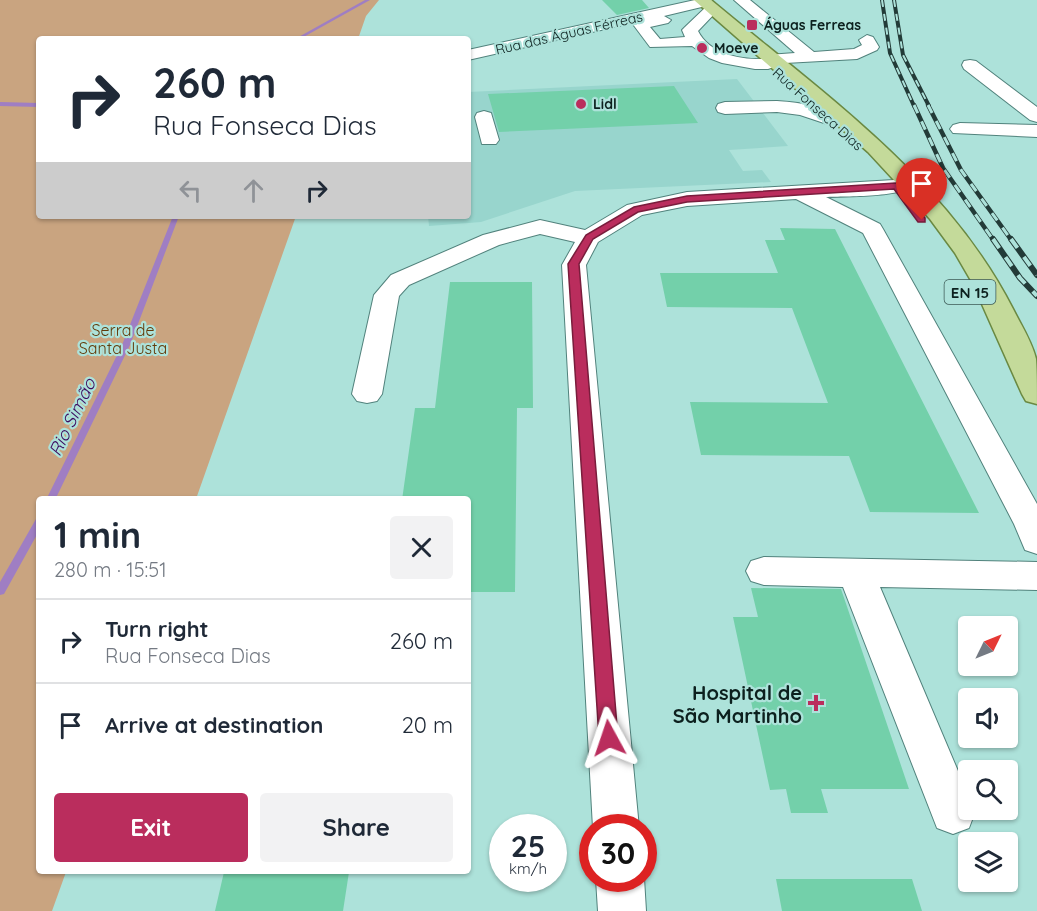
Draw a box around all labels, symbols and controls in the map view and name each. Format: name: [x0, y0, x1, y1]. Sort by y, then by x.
street label: Rua das Águas Férreas: [494, 7, 644, 59]
place label: Águas Ferreas: [764, 16, 861, 34]
marker: Águas Ferreas: [745, 18, 759, 32]
place label: Moeve: [714, 39, 758, 57]
marker: Moeve: [695, 41, 709, 55]
text: 260 m: [153, 56, 276, 109]
icon: right: [54, 60, 132, 138]
street label: Rua Fonseca Dias: [769, 64, 867, 154]
place label: Lidl: [593, 95, 617, 113]
marker: Lidl: [574, 97, 588, 111]
text: Rua Fonseca Dias: [153, 108, 377, 142]
pin: [896, 158, 947, 220]
icon: arrive: [905, 167, 938, 200]
icon: left: [174, 174, 207, 207]
icon: ahead: [237, 174, 270, 207]
icon: right: [300, 174, 333, 207]
road number: EN 15: [944, 280, 996, 304]
park label: Serra de Santa Justa: [79, 320, 167, 358]
water label: Rio Simão: [43, 373, 101, 460]
text: 1 min: [54, 512, 141, 557]
button: close: [390, 516, 453, 579]
text: 280 m · 15:51: [54, 557, 167, 582]
text: Turn right: [105, 615, 209, 643]
north arrow: [958, 616, 1018, 676]
map controls: [958, 616, 1018, 892]
icon: right: [54, 625, 87, 658]
text: 260 m: [390, 627, 453, 655]
text: Rua Fonseca Dias: [105, 643, 271, 668]
place label: Hospital de São Martinho: [673, 680, 802, 728]
button: sound: [958, 688, 1018, 748]
marker: Hospital de São Martinho: [807, 694, 825, 712]
position arrow: [577, 706, 641, 770]
icon: arrive: [54, 709, 87, 742]
text: Arrive at destination: [105, 711, 323, 739]
text: 20 m: [402, 711, 453, 739]
button: search: [958, 760, 1018, 820]
button: Exit: [54, 793, 248, 862]
button: Share: [260, 793, 453, 862]
speed limit sign: 30: [579, 814, 657, 892]
text: 25: [511, 827, 545, 865]
button: layers: [958, 832, 1018, 892]
text: km/h: [509, 859, 547, 878]

